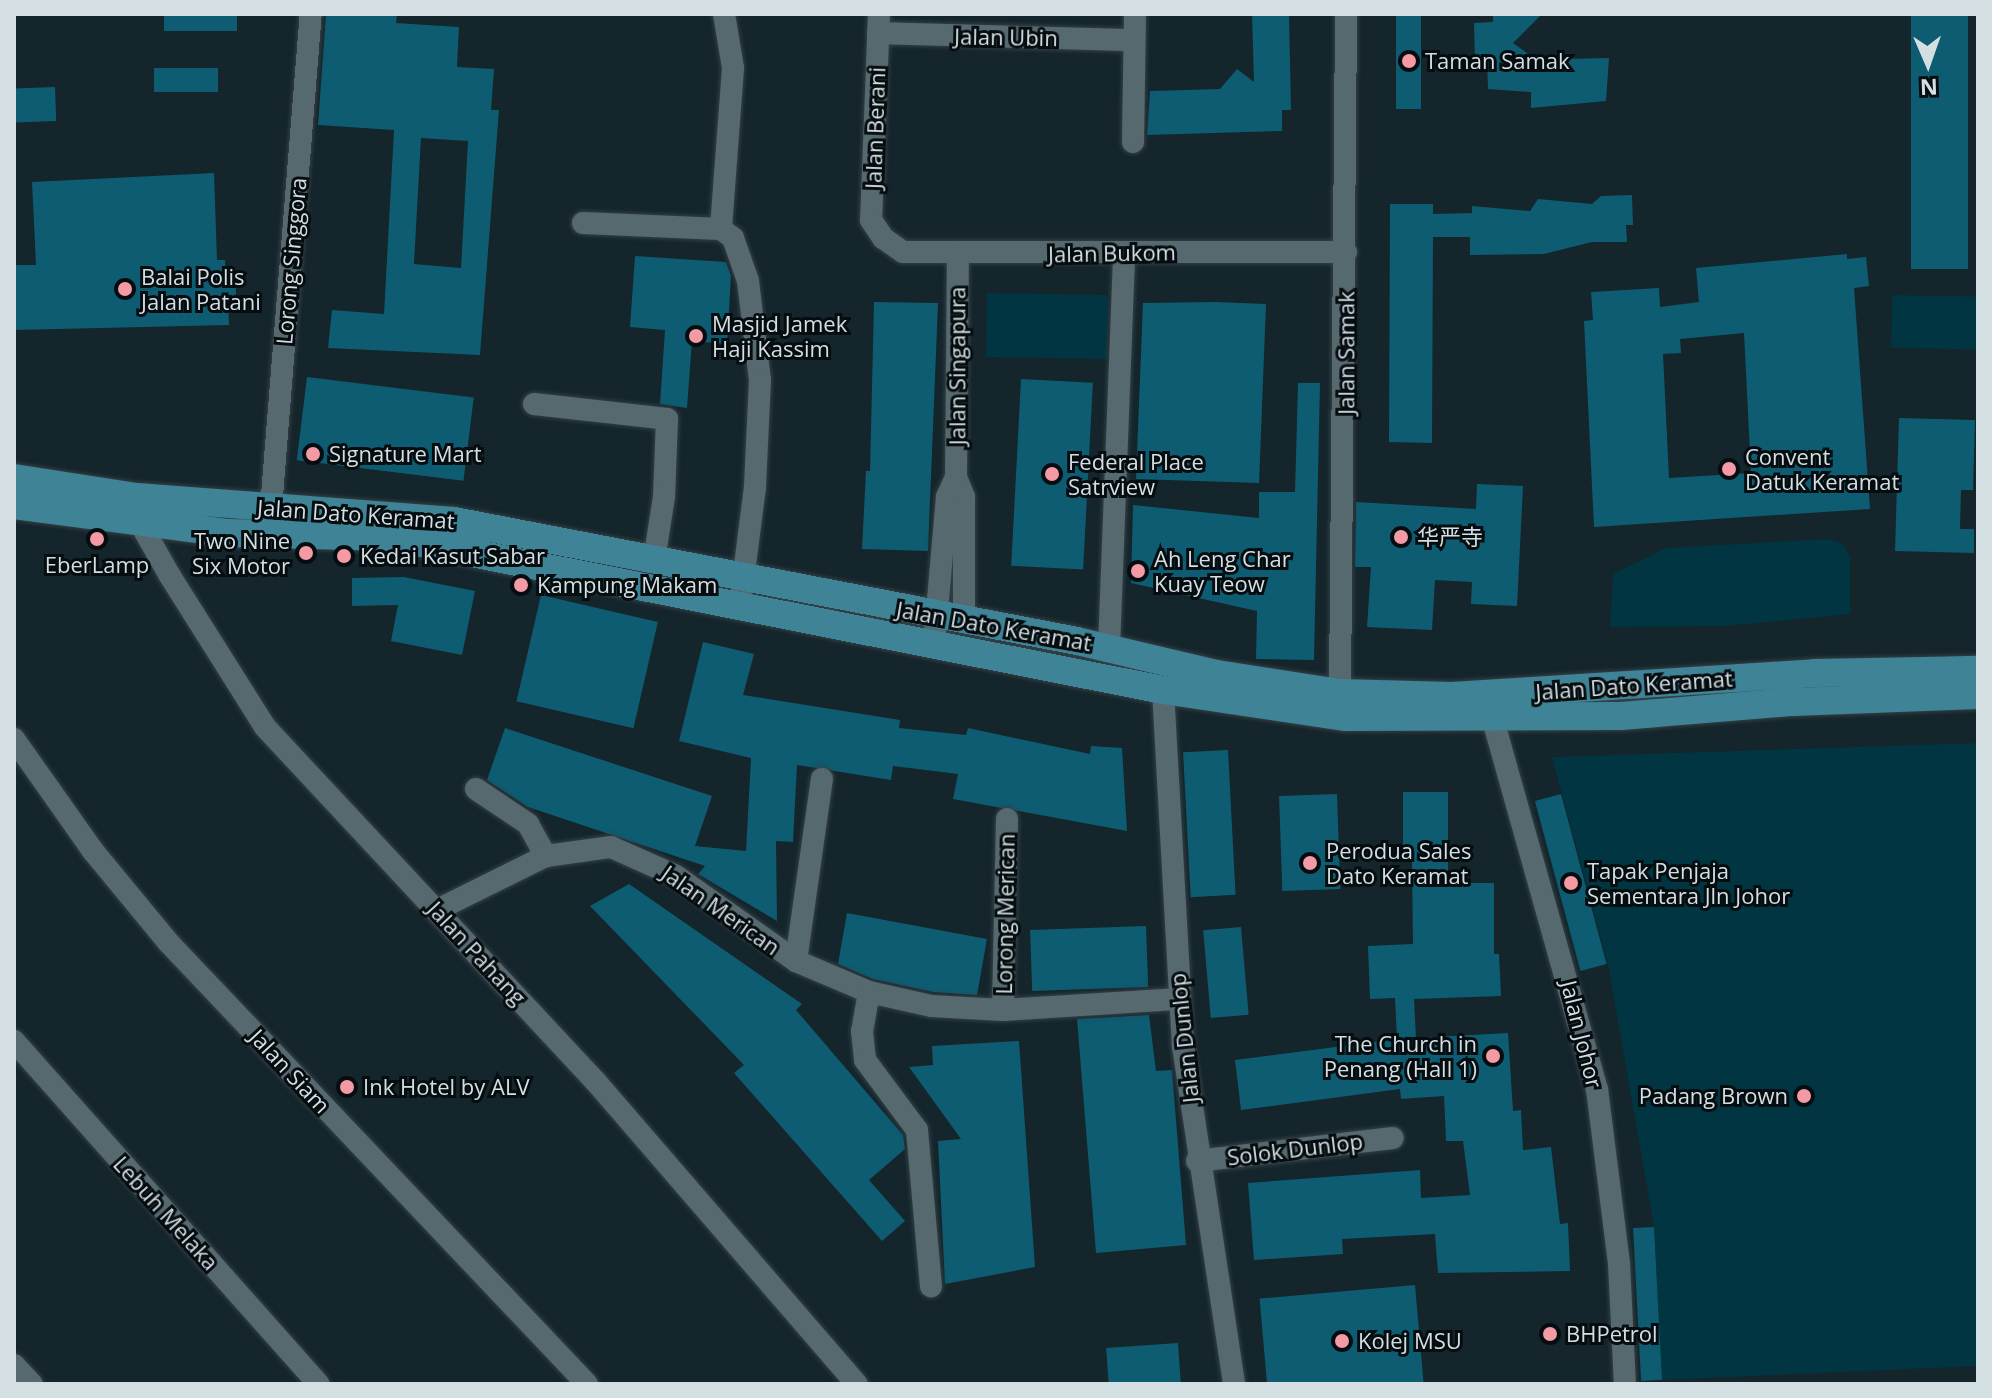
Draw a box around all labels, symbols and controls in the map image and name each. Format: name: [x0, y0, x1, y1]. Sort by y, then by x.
street label: Jalan Ubin: [954, 23, 1058, 51]
north arrow: [1888, 24, 1968, 104]
place label: Taman Samak: [1425, 48, 1570, 74]
marker: Taman Samak: [1400, 52, 1418, 70]
street label: Jalan Berani: [860, 67, 890, 189]
text: N: [1919, 73, 1938, 103]
street label: Lorong Singgora: [271, 176, 311, 346]
street label: Jalan Bukom: [1048, 239, 1176, 267]
place label: Balai Polis Jalan Patani: [141, 263, 261, 314]
marker: Balai Polis Jalan Patani: [116, 280, 134, 298]
street label: Jalan Singapura: [944, 287, 970, 445]
street label: Jalan Samak: [1333, 291, 1359, 415]
place label: Masjid Jamek Haji Kassim: [712, 310, 847, 362]
marker: Masjid Jamek Haji Kassim: [687, 327, 705, 345]
place label: Signature Mart: [329, 441, 482, 467]
place label: Convent Datuk Keramat: [1745, 443, 1899, 494]
marker: Signature Mart: [304, 445, 322, 463]
place label: Federal Place Satrview: [1068, 448, 1204, 500]
marker: Convent Datuk Keramat: [1720, 460, 1738, 478]
marker: Federal Place Satrview: [1043, 465, 1061, 483]
street label: Jalan Dato Keramat: [257, 494, 455, 534]
place label: 华严寺: [1417, 524, 1483, 550]
place label: Two Nine Six Motor: [192, 527, 290, 578]
marker: 华严寺: [1392, 528, 1410, 546]
marker: EberLamp: [88, 530, 106, 548]
place label: Kedai Kasut Sabar: [360, 543, 545, 569]
marker: Two Nine Six Motor: [297, 544, 315, 562]
place label: Ah Leng Char Kuay Teow: [1154, 545, 1291, 596]
marker: Kedai Kasut Sabar: [335, 547, 353, 565]
place label: EberLamp: [45, 552, 149, 578]
marker: Ah Leng Char Kuay Teow: [1129, 562, 1147, 580]
place label: Kampung Makam: [537, 572, 717, 598]
marker: Kampung Makam: [512, 576, 530, 594]
street label: Jalan Dato Keramat: [894, 596, 1094, 656]
street label: Jalan Dato Keramat: [1535, 665, 1733, 705]
street label: Lorong Merican: [990, 833, 1020, 995]
place label: Perodua Sales Dato Keramat: [1326, 837, 1471, 888]
marker: Perodua Sales Dato Keramat: [1301, 854, 1319, 872]
place label: Tapak Penjaja Sementara Jln Johor: [1587, 857, 1790, 908]
street label: Jalan Merican: [657, 860, 785, 960]
marker: Tapak Penjaja Sementara Jln Johor: [1562, 874, 1580, 892]
street label: Jalan Pahang: [422, 896, 532, 1010]
street label: Jalan Dunlop: [1164, 972, 1204, 1104]
street label: Jalan Johor: [1556, 977, 1608, 1091]
street label: Jalan Siam: [244, 1023, 336, 1119]
place label: The Church in Penang (Hall 1): [1324, 1030, 1477, 1082]
marker: The Church in Penang (Hall 1): [1484, 1047, 1502, 1065]
place label: Ink Hotel by ALV: [363, 1074, 530, 1100]
marker: Ink Hotel by ALV: [338, 1078, 356, 1096]
place label: Padang Brown: [1639, 1083, 1788, 1109]
marker: Padang Brown: [1795, 1087, 1813, 1105]
street label: Solok Dunlop: [1226, 1128, 1364, 1170]
street label: Lebuh Melaka: [108, 1151, 224, 1275]
place label: BHPetrol: [1566, 1321, 1658, 1347]
marker: BHPetrol: [1541, 1325, 1559, 1343]
place label: Kolej MSU: [1358, 1328, 1462, 1354]
marker: Kolej MSU: [1333, 1332, 1351, 1350]

